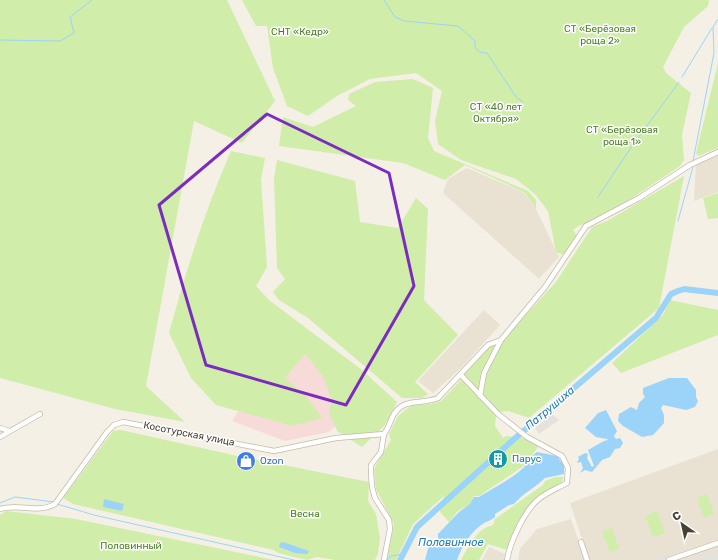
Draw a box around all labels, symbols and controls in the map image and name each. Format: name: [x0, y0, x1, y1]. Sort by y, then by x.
park label: СТ «Берёзовая роща 2»: [564, 23, 636, 47]
park label: СНТ «Кедр»: [271, 26, 329, 38]
park label: СТ «40 лет Октября»: [470, 101, 522, 125]
park label: СТ «Берёзовая роща 1»: [586, 124, 658, 148]
water label: Патрушиха: [523, 383, 578, 432]
street label: Косотурская улица: [142, 419, 236, 449]
building icon: Парус: [487, 448, 509, 470]
shop icon: Ozon: [235, 450, 257, 472]
place label: Парус: [512, 453, 542, 465]
place label: Ozon: [260, 455, 284, 467]
north arrow: [662, 504, 702, 544]
park label: Весна: [290, 508, 320, 520]
text: С: [670, 508, 684, 524]
water label: Половинное: [418, 536, 484, 549]
park label: Половинный: [100, 540, 162, 552]

